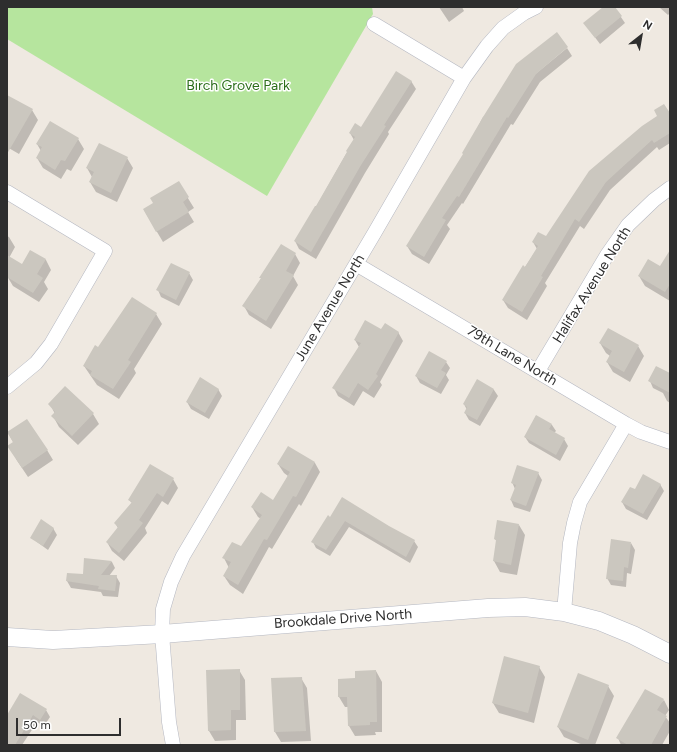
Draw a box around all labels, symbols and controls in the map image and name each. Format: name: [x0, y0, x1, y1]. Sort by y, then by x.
north arrow: [621, 16, 661, 56]
text: N: [640, 18, 654, 33]
park label: Birch Grove Park: [186, 78, 290, 94]
street label: Halifax Avenue North: [549, 224, 635, 346]
street label: June Avenue North: [292, 252, 368, 364]
street label: 79th Lane North: [464, 322, 560, 390]
street label: Brookdale Drive North: [273, 606, 413, 632]
scale bar: [18, 710, 123, 736]
text: 50 m: [23, 718, 51, 732]

